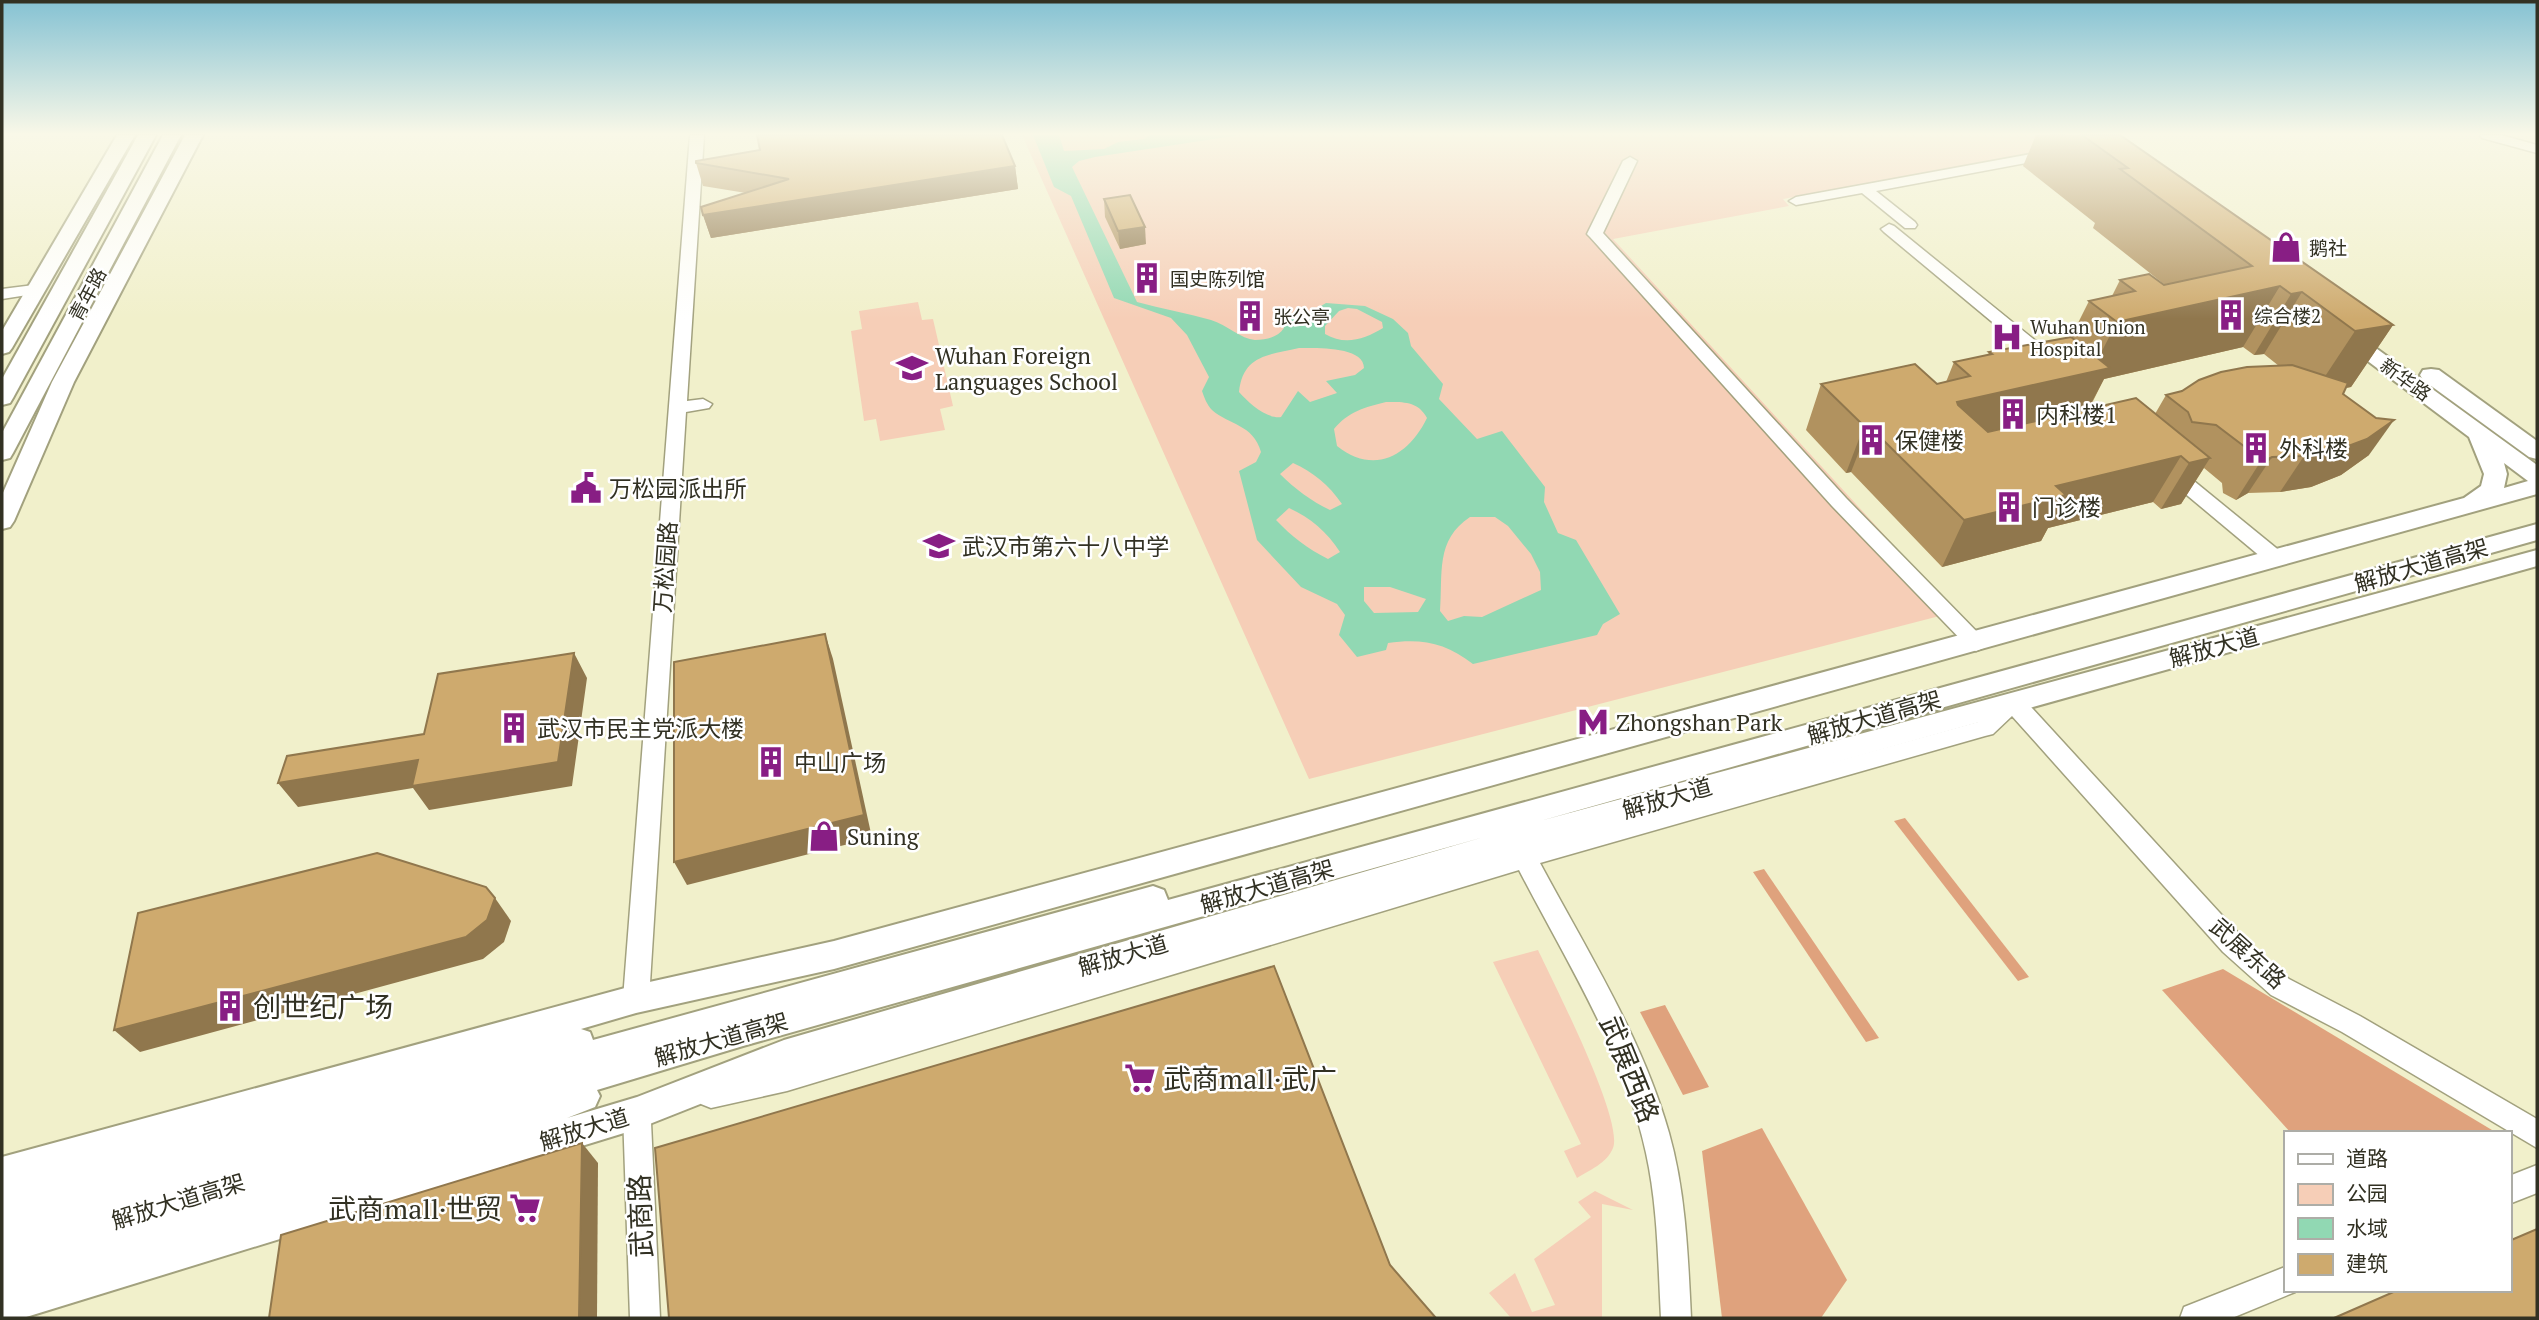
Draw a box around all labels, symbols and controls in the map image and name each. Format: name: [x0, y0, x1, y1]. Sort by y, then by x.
shop icon: 鹅社: [2269, 230, 2303, 264]
place label: 鹅社: [2309, 235, 2347, 260]
building icon: 国史陈列馆: [1130, 261, 1164, 295]
street label: 青年路: [63, 263, 111, 325]
place label: 国史陈列馆: [1170, 266, 1265, 291]
building icon: 综合楼2: [2214, 298, 2248, 332]
building icon: 张公亭: [1233, 299, 1267, 333]
place label: 综合楼2: [2254, 303, 2321, 328]
place label: 张公亭: [1273, 304, 1330, 329]
place label: Wuhan Union Hospital: [2030, 314, 2146, 361]
hospital icon: Wuhan Union Hospital: [1990, 320, 2024, 354]
place label: Wuhan Foreign Languages School: [935, 340, 1118, 397]
school or university icon: Wuhan Foreign Languages School: [895, 351, 929, 385]
street label: 新华路: [2376, 352, 2436, 406]
building icon: 内科楼1: [1996, 397, 2030, 431]
place label: 内科楼1: [2036, 399, 2117, 430]
building icon: 保健楼: [1855, 423, 1889, 457]
place label: 保健楼: [1895, 425, 1964, 456]
building icon: 外科楼: [2239, 431, 2273, 465]
place label: 外科楼: [2279, 433, 2348, 464]
public building icon: 万松园派出所: [569, 471, 603, 505]
place label: 万松园派出所: [609, 473, 747, 504]
building icon: 门诊楼: [1992, 490, 2026, 524]
place label: 门诊楼: [2032, 492, 2101, 523]
street label: 万松园路: [646, 520, 684, 614]
school or university icon: 武汉市第六十八中学: [922, 529, 956, 563]
place label: 武汉市第六十八中学: [962, 531, 1169, 562]
street label: 解放大道高架: [2350, 531, 2492, 599]
street label: 解放大道: [2166, 620, 2262, 674]
street label: 解放大道高架: [1803, 683, 1945, 751]
metro station icon: Zhongshan Park: [1576, 705, 1610, 739]
place label: Zhongshan Park: [1616, 707, 1782, 738]
building icon: 武汉市民主党派大楼: [497, 711, 531, 745]
place label: 武汉市民主党派大楼: [537, 713, 744, 744]
building icon: 中山广场: [754, 745, 788, 779]
place label: 中山广场: [794, 747, 886, 778]
street label: 解放大道: [1619, 770, 1715, 826]
shop icon: Suning: [807, 819, 841, 853]
place label: Suning: [847, 821, 920, 852]
street label: 解放大道高架: [1196, 852, 1338, 920]
street label: 武展东路: [2203, 911, 2293, 995]
street label: 解放大道: [1075, 927, 1171, 983]
place label: 创世纪广场: [253, 988, 393, 1025]
building icon: 创世纪广场: [213, 989, 247, 1023]
street label: 解放大道高架: [650, 1005, 792, 1073]
street label: 武展西路: [1592, 1010, 1668, 1128]
place label: 武商mall·武广: [1163, 1060, 1337, 1097]
supermarket icon: 武商mall·武广: [1123, 1061, 1157, 1095]
street label: 解放大道: [535, 1101, 633, 1157]
legend: [2284, 1131, 2511, 1292]
text: 道路: [2346, 1144, 2388, 1172]
street label: 解放大道高架: [107, 1166, 249, 1236]
street label: 武商路: [620, 1173, 660, 1259]
text: 公园: [2346, 1179, 2388, 1207]
place label: 武商mall·世贸: [328, 1190, 502, 1227]
supermarket icon: 武商mall·世贸: [508, 1191, 542, 1225]
text: 水域: [2346, 1214, 2388, 1242]
text: 建筑: [2346, 1249, 2388, 1277]

